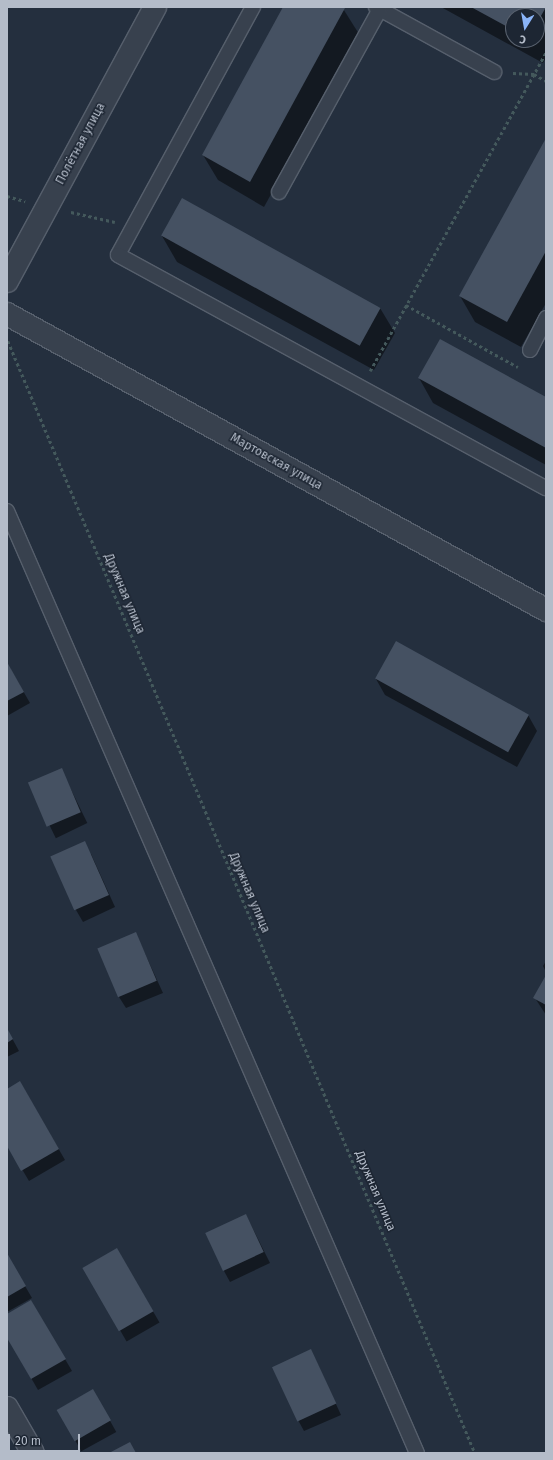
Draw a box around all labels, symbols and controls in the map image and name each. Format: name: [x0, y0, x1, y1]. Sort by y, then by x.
north arrow: [505, 8, 545, 48]
text: С: [518, 32, 527, 46]
street label: Полётная улица: [53, 101, 109, 187]
street label: Мартовская улица: [227, 431, 325, 493]
street label: Дружная улица: [101, 552, 147, 636]
street label: Дружная улица: [226, 851, 272, 935]
street label: Дружная улица: [352, 1149, 398, 1233]
scale bar: [10, 1426, 82, 1452]
text: 20 m: [15, 1434, 41, 1448]

